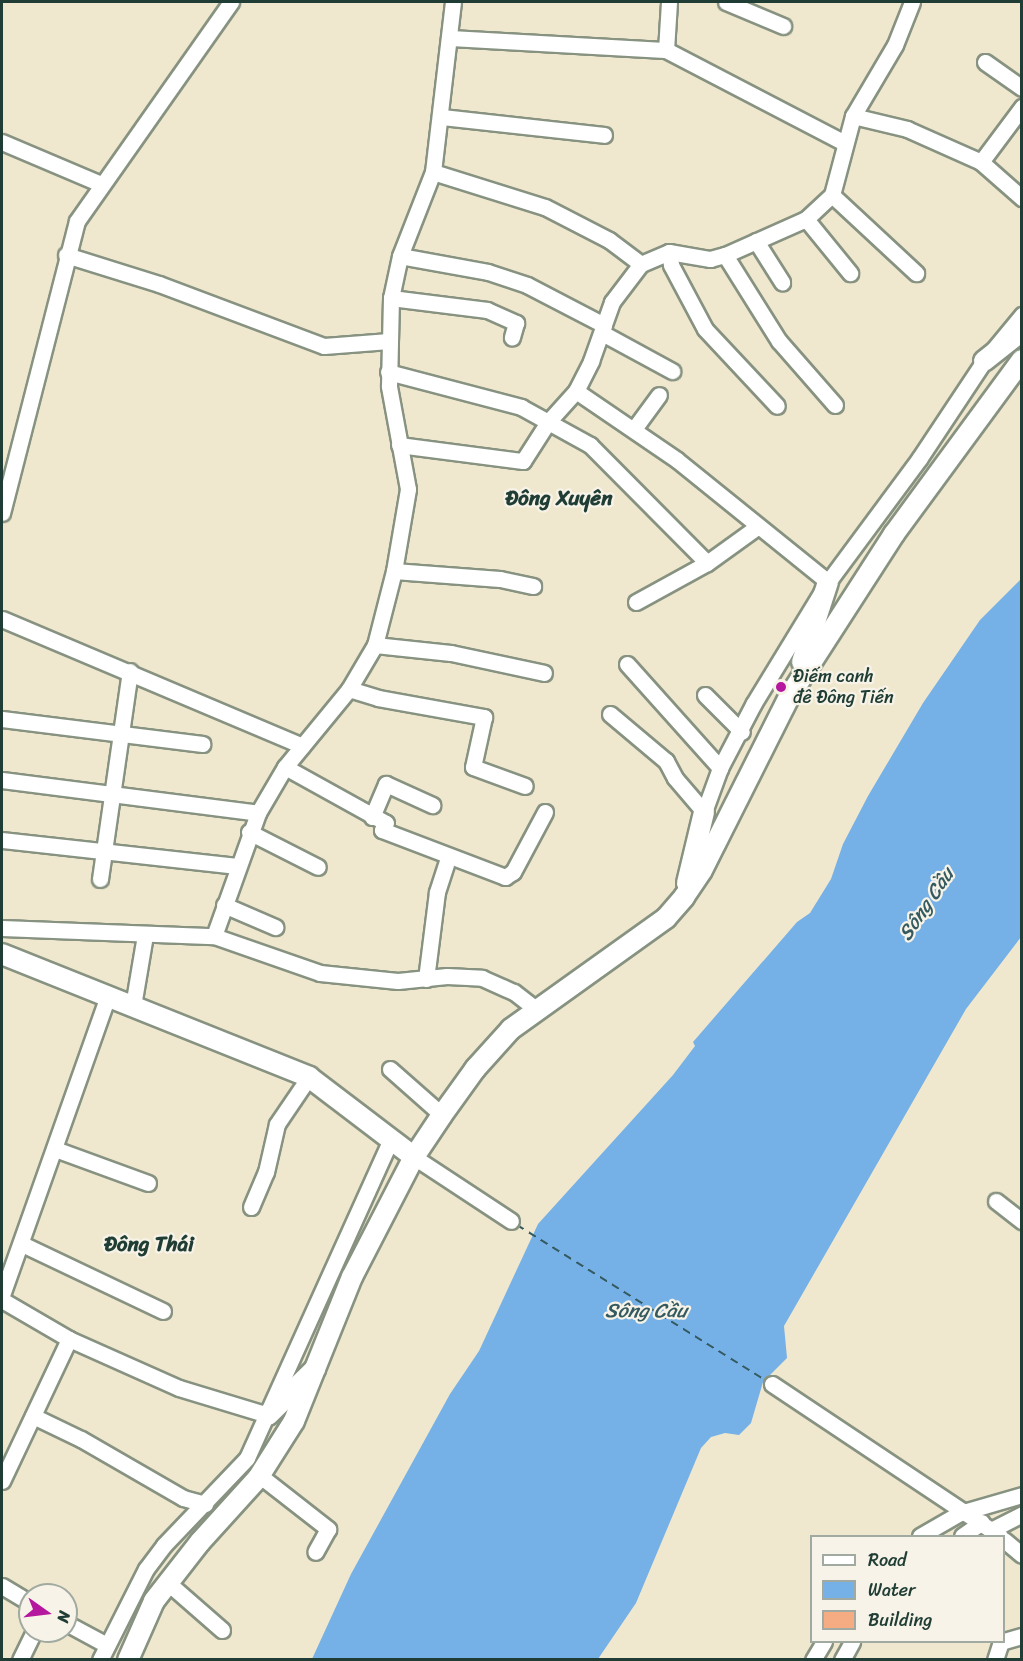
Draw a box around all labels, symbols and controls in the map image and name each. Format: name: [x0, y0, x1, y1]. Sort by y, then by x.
district label: Đông Xuyên: [505, 485, 613, 511]
place label: Điếm canh đê Đông Tiến: [793, 666, 894, 708]
marker: Điếm canh đê Đông Tiến: [774, 680, 788, 694]
water label: Sông Cầu: [893, 863, 959, 945]
district label: Đông Thái: [104, 1231, 194, 1257]
water label: Sông Cầu: [605, 1298, 687, 1322]
legend: [810, 1535, 1005, 1643]
text: Road: [868, 1544, 907, 1576]
text: Water: [868, 1574, 915, 1606]
north arrow: [18, 1583, 78, 1643]
text: Building: [868, 1604, 932, 1636]
text: N: [49, 1608, 79, 1626]

